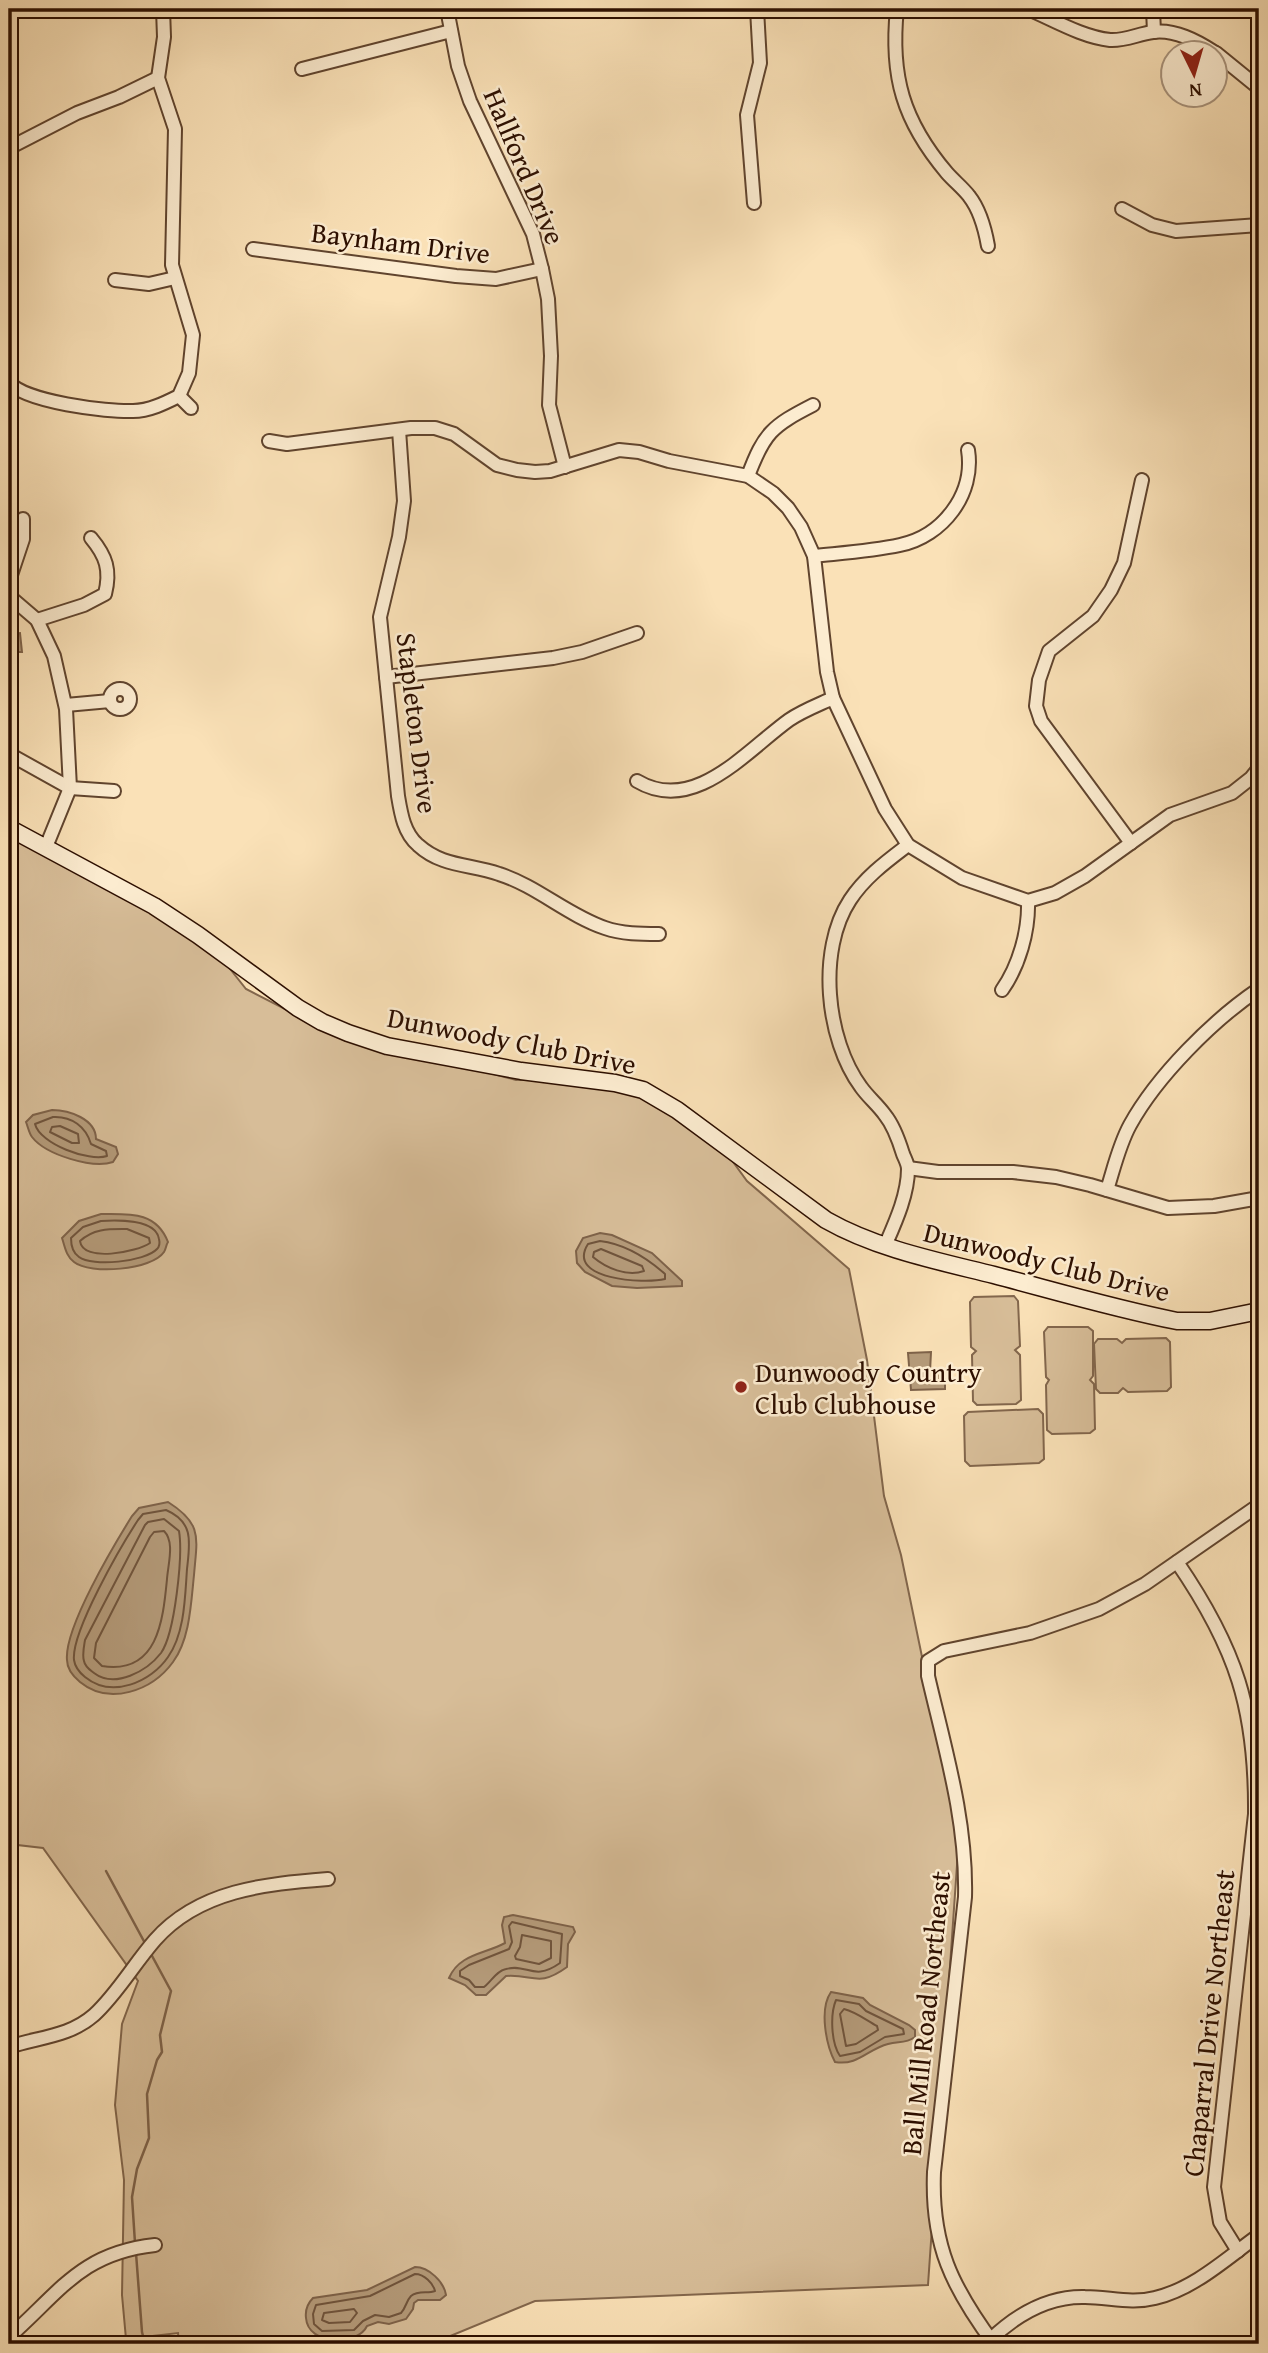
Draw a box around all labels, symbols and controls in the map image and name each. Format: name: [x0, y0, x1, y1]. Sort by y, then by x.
north arrow: [1160, 38, 1230, 108]
text: N: [1188, 76, 1203, 105]
street label: Hallford Drive: [474, 82, 576, 250]
street label: Baynham Drive: [309, 211, 493, 273]
street label: Stapleton Drive: [387, 630, 449, 816]
street label: Dunwoody Club Drive: [384, 996, 640, 1084]
street label: Dunwoody Club Drive: [919, 1211, 1175, 1311]
place label: Dunwoody Country Club Clubhouse: [755, 1351, 982, 1424]
marker: Dunwoody Country Club Clubhouse: [733, 1379, 749, 1395]
street label: Chaparral Drive Northeast: [1171, 1867, 1245, 2179]
street label: Ball Mill Road Northeast: [890, 1869, 960, 2157]

